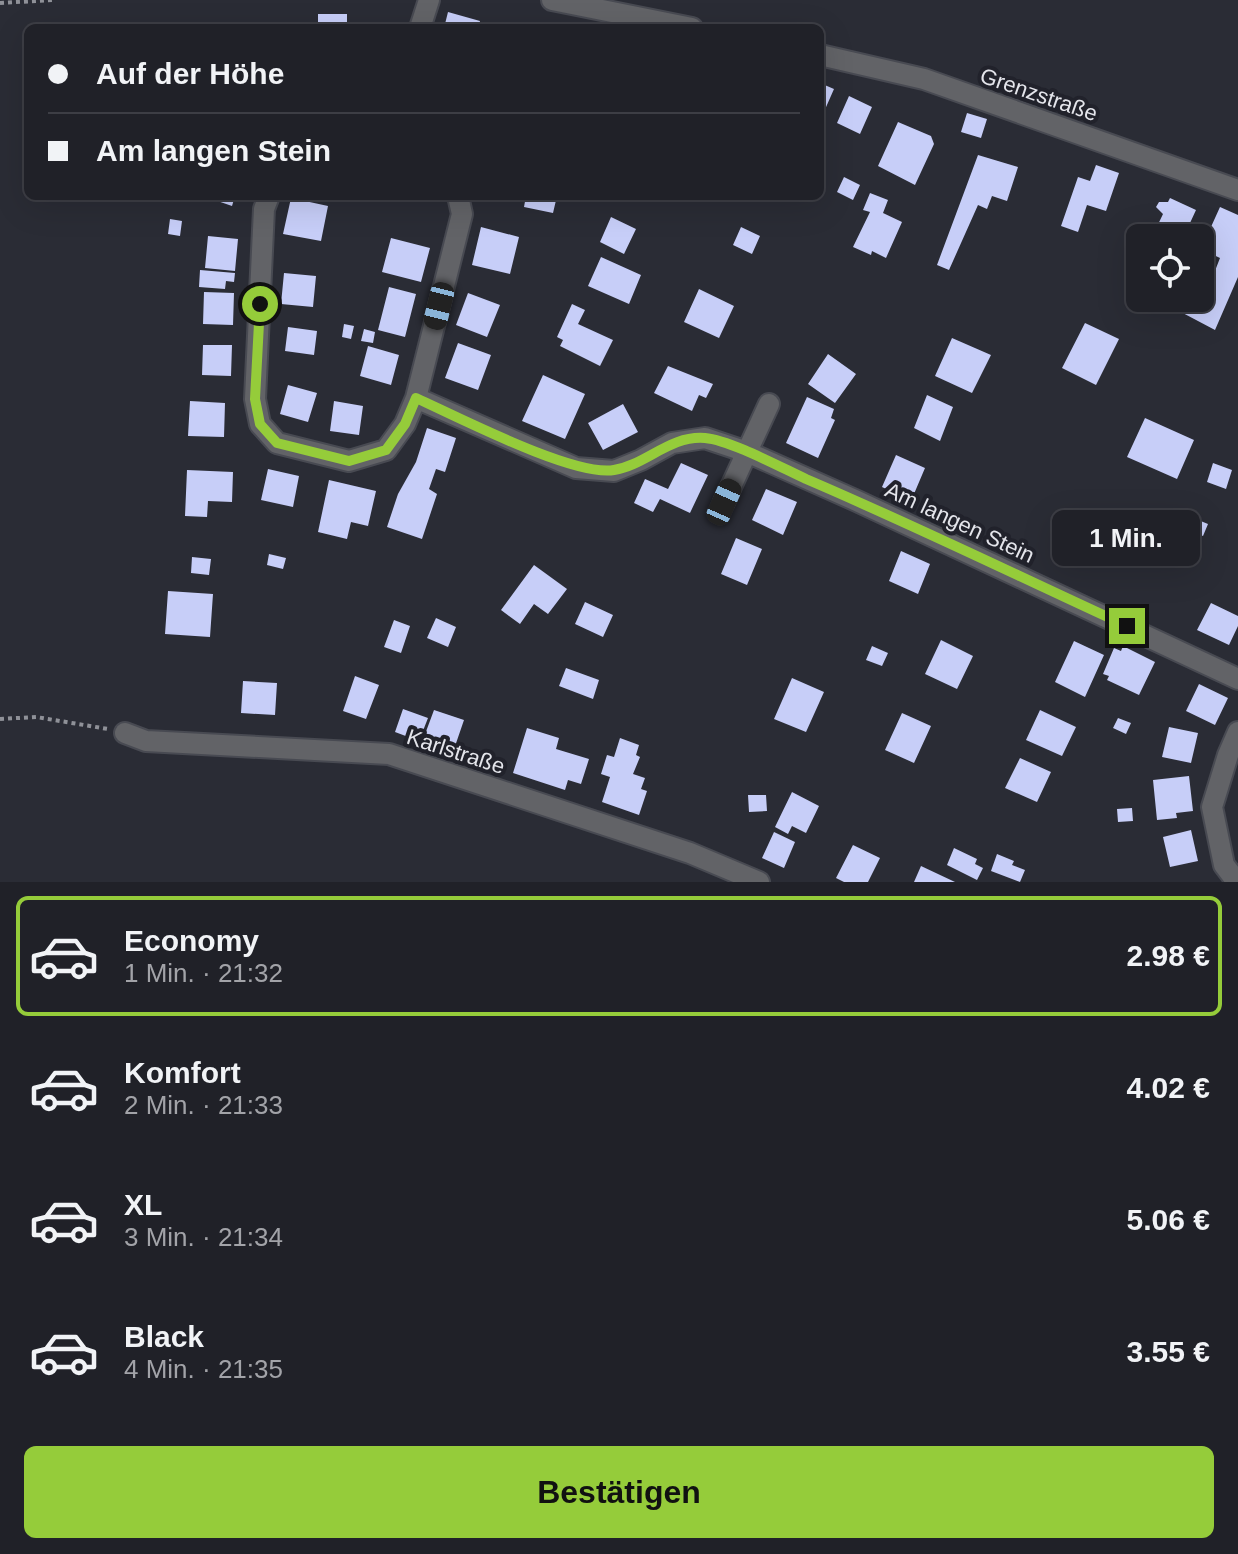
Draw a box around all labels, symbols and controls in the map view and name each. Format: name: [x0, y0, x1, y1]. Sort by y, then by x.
text: Auf der Höhe: [96, 57, 284, 90]
street label: Grenzstraße: [977, 63, 1101, 126]
text: Am langen Stein: [96, 134, 331, 167]
map controls: [1126, 224, 1214, 312]
button: locate: [1126, 224, 1214, 312]
car: [422, 280, 456, 332]
route start: [242, 286, 278, 322]
car: [703, 475, 745, 529]
street label: Am langen Stein: [881, 477, 1038, 568]
callout: 1 Min.: [1053, 510, 1201, 566]
text: 1 Min.: [1089, 523, 1163, 553]
route end: [1109, 608, 1145, 644]
street label: Karlstraße: [404, 724, 508, 779]
icon: car: [28, 920, 100, 992]
text: Economy: [124, 924, 259, 957]
text: 2.98 €: [1127, 939, 1210, 972]
text: 1 Min. · 21:32: [124, 958, 283, 988]
icon: car: [28, 1052, 100, 1124]
text: Komfort: [124, 1056, 241, 1089]
text: 4.02 €: [1127, 1071, 1210, 1104]
text: 2 Min. · 21:33: [124, 1090, 283, 1120]
icon: car: [28, 1184, 100, 1256]
text: XL: [124, 1188, 162, 1221]
text: 5.06 €: [1127, 1203, 1210, 1236]
text: 3 Min. · 21:34: [124, 1222, 283, 1252]
icon: car: [28, 1316, 100, 1388]
text: Black: [124, 1320, 204, 1353]
text: 3.55 €: [1127, 1335, 1210, 1368]
text: 4 Min. · 21:35: [124, 1354, 283, 1384]
button: Bestätigen: [24, 1446, 1214, 1538]

